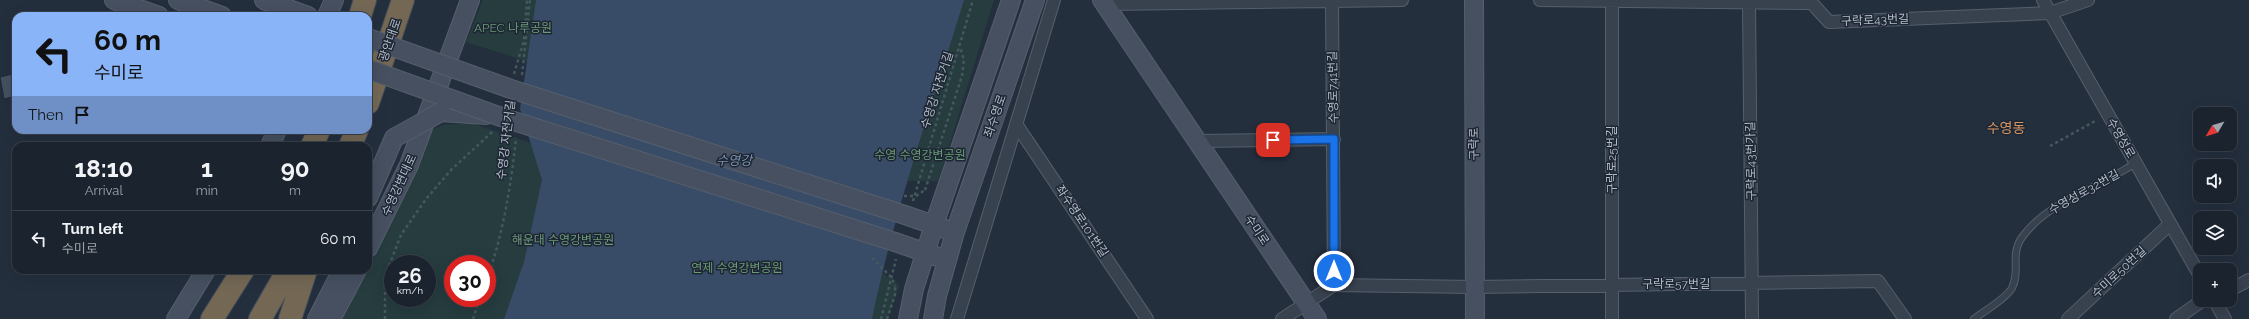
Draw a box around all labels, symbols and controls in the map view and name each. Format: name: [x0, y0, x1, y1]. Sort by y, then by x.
street label: 구락로43번길: [1841, 12, 1909, 28]
street label: 광안대로: [376, 17, 404, 63]
park label: APEC 나루공원: [474, 21, 552, 35]
text: 60 m: [94, 24, 161, 57]
icon: left: [28, 28, 80, 80]
street label: 수영강 자전거길: [918, 50, 956, 130]
street label: 수영로741번길: [1325, 51, 1341, 123]
text: 수미로: [94, 62, 144, 83]
street label: 좌수영로: [981, 93, 1009, 139]
street label: 수영강 자전거길: [494, 99, 518, 181]
icon: arrive: [71, 104, 93, 126]
text: Then: [28, 106, 63, 124]
north arrow: [2193, 107, 2237, 151]
map controls: [2193, 107, 2237, 307]
street label: 수영성로: [2104, 115, 2138, 161]
district label: 수영동: [1987, 120, 2025, 136]
street label: 구락로43번가길: [1743, 121, 1759, 201]
pin: [1256, 123, 1290, 157]
street label: 구락로25번길: [1605, 126, 1619, 194]
street label: 구락로: [1467, 127, 1481, 161]
icon: arrive: [1262, 129, 1284, 151]
park label: 수영 수영강변공원: [874, 148, 966, 162]
street label: 수영강변대로: [379, 152, 419, 218]
water label: 수영강: [716, 153, 754, 168]
text: 18:10: [74, 154, 133, 183]
text: 1: [201, 154, 213, 183]
text: 90: [281, 154, 310, 183]
button: sound: [2193, 159, 2237, 203]
street label: 수영성로32번길: [2046, 167, 2122, 217]
street label: 좌수영로101번길: [1053, 182, 1111, 260]
text: Arrival: [85, 183, 123, 198]
text: min: [196, 183, 218, 198]
text: m: [289, 183, 301, 198]
button: layers: [2193, 211, 2237, 255]
street label: 수미로: [1242, 212, 1272, 248]
text: Turn left: [62, 220, 123, 238]
icon: left: [28, 228, 50, 250]
text: 60 m: [320, 230, 356, 248]
park label: 해운대 수영강변공원: [512, 233, 614, 247]
text: 수미로: [62, 241, 98, 256]
street label: 수미로50번길: [2089, 243, 2149, 301]
position arrow: [1313, 250, 1355, 292]
speed limit sign: 30: [444, 255, 496, 307]
park label: 연제 수영강변공원: [691, 261, 783, 275]
button: +: [2193, 263, 2237, 307]
text: 26: [398, 264, 422, 288]
street label: 구락로57번길: [1642, 277, 1710, 291]
text: km/h: [397, 285, 423, 296]

